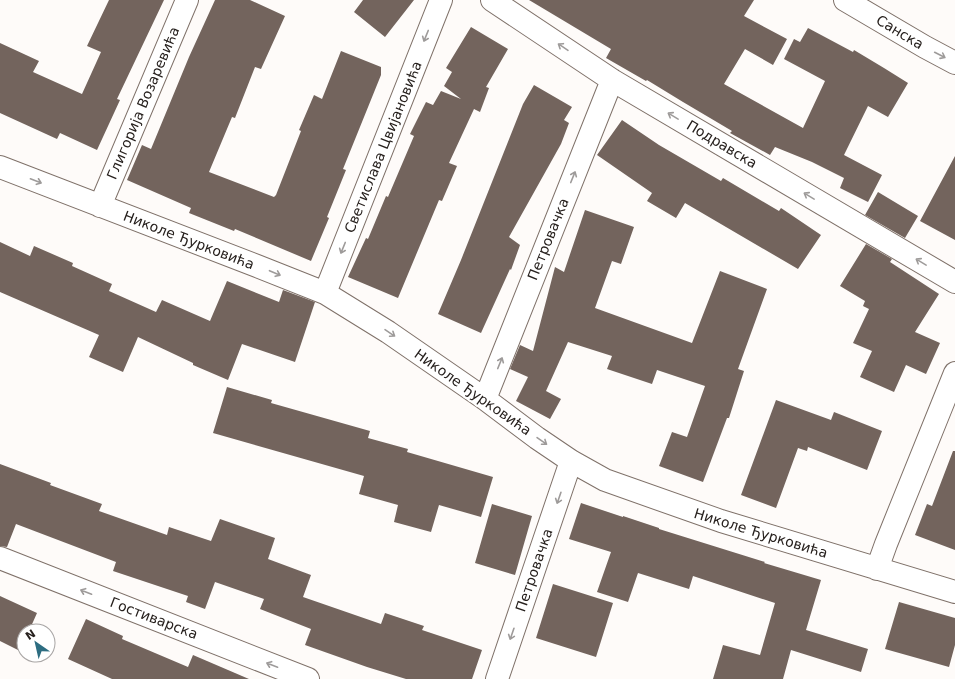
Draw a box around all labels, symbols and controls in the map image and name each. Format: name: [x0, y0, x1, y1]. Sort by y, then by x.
street label: Санска: [873, 12, 927, 52]
street label: Глигорија Возаревића: [104, 24, 182, 182]
one-way arrow: [422, 30, 430, 42]
one-way arrow: [558, 43, 569, 51]
one-way arrow: [933, 51, 945, 59]
street label: Светислава Цвијановића: [341, 59, 425, 235]
one-way arrow: [668, 112, 679, 120]
street label: Подравска: [684, 117, 760, 171]
one-way arrow: [570, 171, 578, 183]
one-way arrow: [30, 178, 42, 186]
one-way arrow: [804, 192, 816, 200]
street label: Петровачка: [524, 196, 572, 282]
street label: Николе Ђурковића: [121, 208, 257, 272]
one-way arrow: [338, 242, 346, 254]
one-way arrow: [915, 258, 927, 266]
one-way arrow: [269, 270, 281, 278]
one-way arrow: [384, 330, 396, 338]
street label: Николе Ђурковића: [412, 346, 534, 438]
one-way arrow: [496, 357, 504, 369]
one-way arrow: [536, 437, 547, 445]
one-way arrow: [554, 492, 562, 504]
street label: Николе Ђурковића: [692, 505, 830, 561]
street label: Петровачка: [512, 526, 556, 614]
one-way arrow: [80, 587, 92, 595]
street label: Гостиварска: [108, 594, 200, 642]
north arrow: [16, 623, 56, 663]
text: N: [23, 627, 38, 643]
one-way arrow: [508, 628, 515, 641]
one-way arrow: [266, 660, 278, 668]

